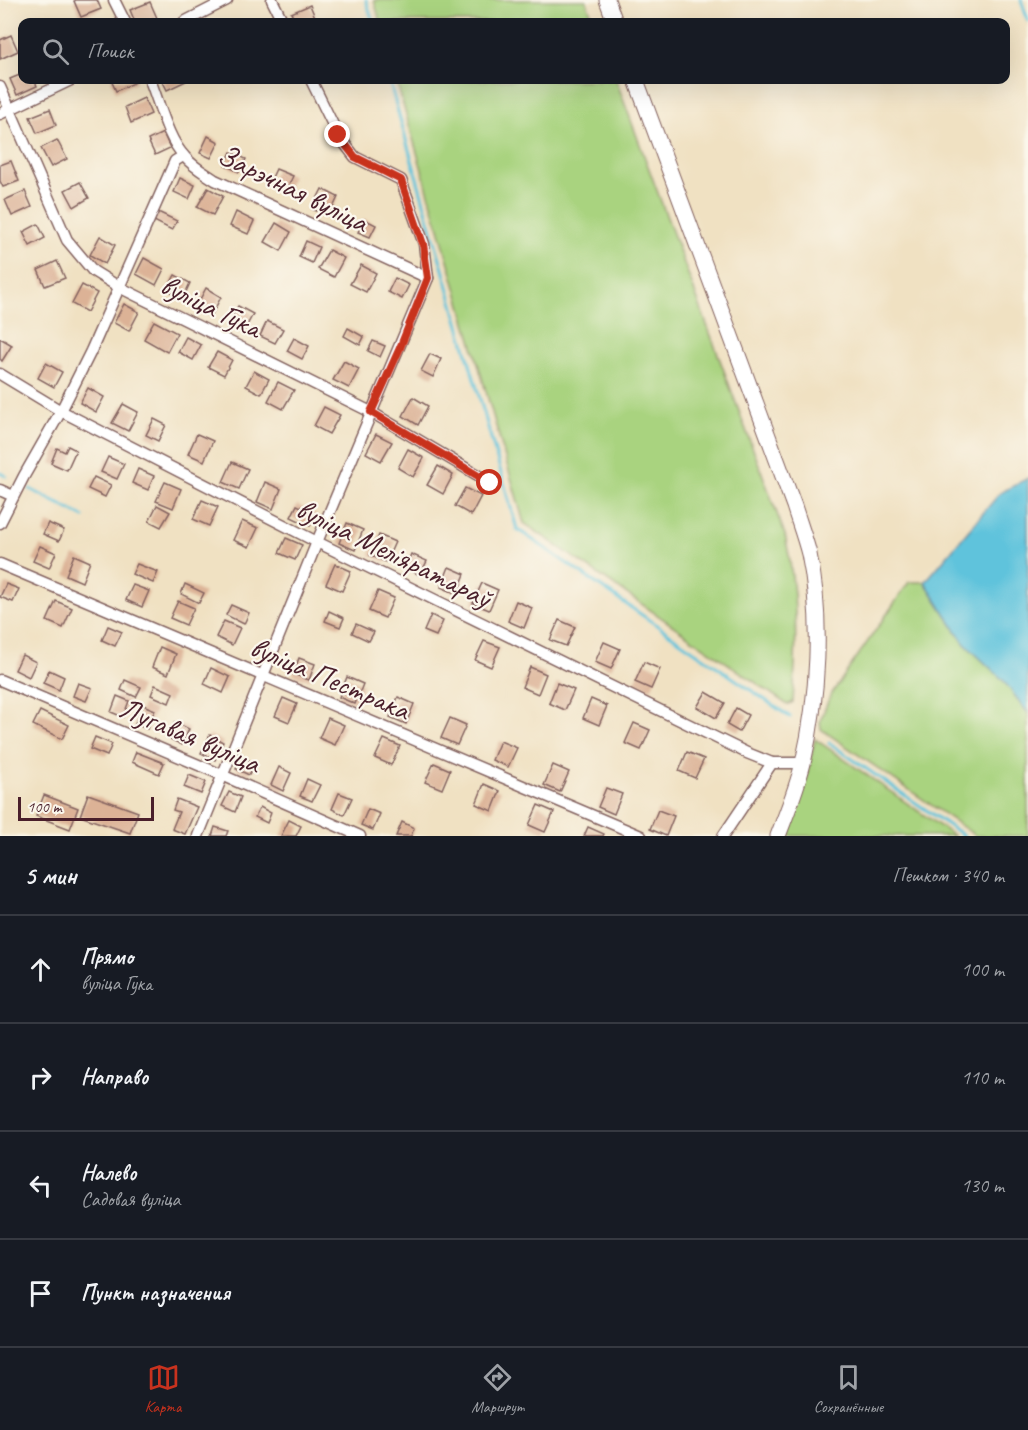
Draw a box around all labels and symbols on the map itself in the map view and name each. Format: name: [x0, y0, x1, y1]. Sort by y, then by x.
route end: [324, 121, 350, 147]
street label: Зарэчная вуліца: [211, 135, 376, 242]
street label: вуліца Гука: [155, 265, 270, 348]
route start: [476, 469, 502, 495]
street label: вуліца Меліяратараў: [290, 489, 500, 618]
street label: вуліца Пестрака: [245, 627, 417, 729]
street label: Лугавая вуліца: [114, 688, 268, 782]
scale bar: [18, 794, 154, 822]

